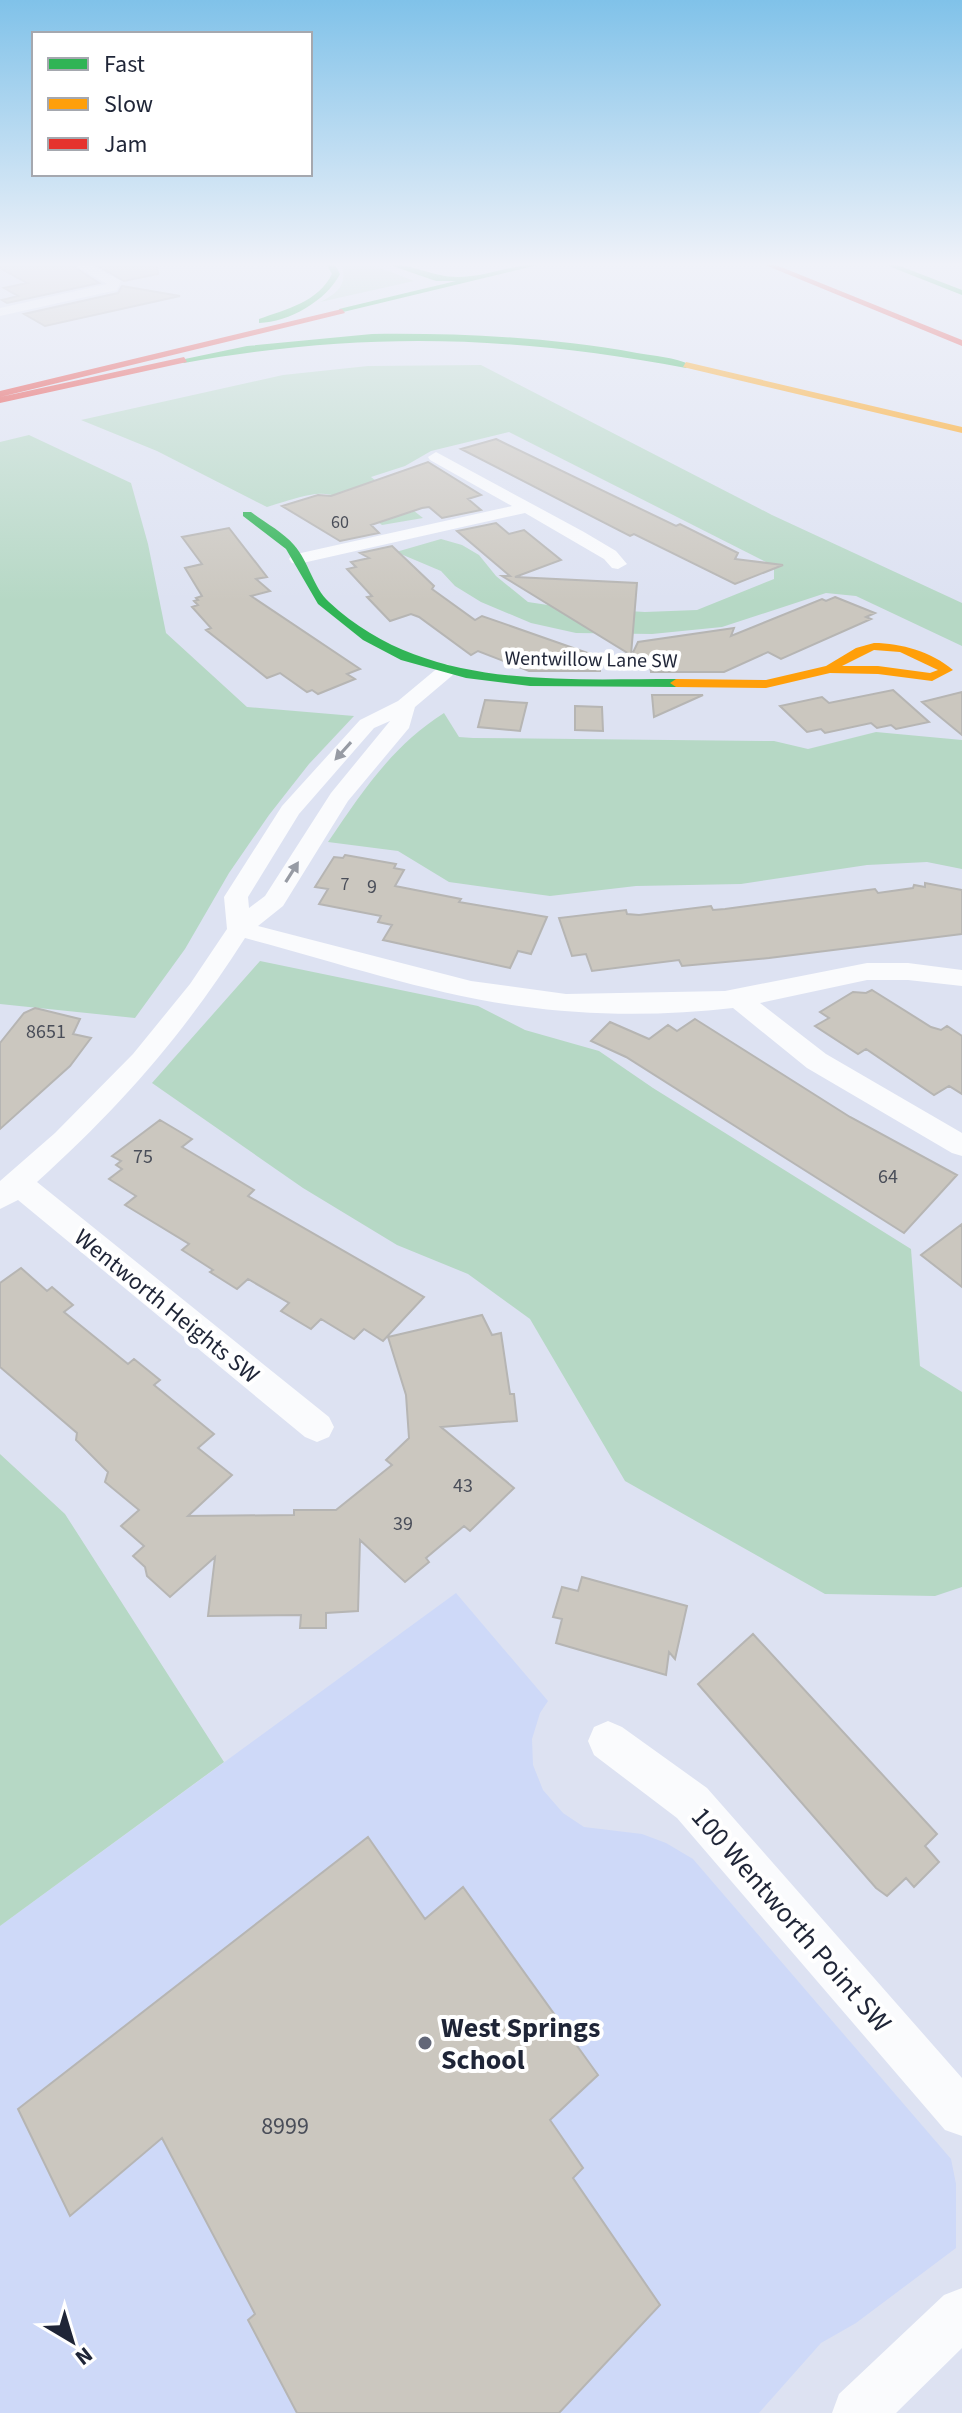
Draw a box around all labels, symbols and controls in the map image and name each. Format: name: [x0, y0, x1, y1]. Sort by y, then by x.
legend: [32, 32, 312, 176]
text: Fast: [104, 47, 145, 82]
text: Slow: [104, 87, 153, 122]
text: Jam: [104, 127, 148, 162]
house number: 60: [331, 510, 349, 535]
street label: Wentwillow Lane SW: [504, 644, 678, 676]
one-way arrow: [335, 741, 353, 760]
one-way arrow: [284, 862, 299, 883]
house number: 7: [341, 872, 350, 897]
house number: 9: [367, 873, 377, 901]
house number: 8651: [26, 1018, 66, 1046]
house number: 75: [133, 1143, 153, 1171]
house number: 64: [878, 1163, 898, 1191]
street label: Wentworth Heights SW: [66, 1221, 267, 1392]
house number: 43: [453, 1472, 473, 1500]
house number: 39: [393, 1510, 413, 1538]
street label: 100 Wentworth Point SW: [682, 1798, 901, 2041]
place label: West Springs School: [441, 2008, 600, 2080]
marker: West Springs School: [416, 2034, 434, 2052]
house number: 8999: [261, 2109, 309, 2144]
north arrow: [32, 2301, 112, 2381]
text: N: [68, 2339, 99, 2373]

